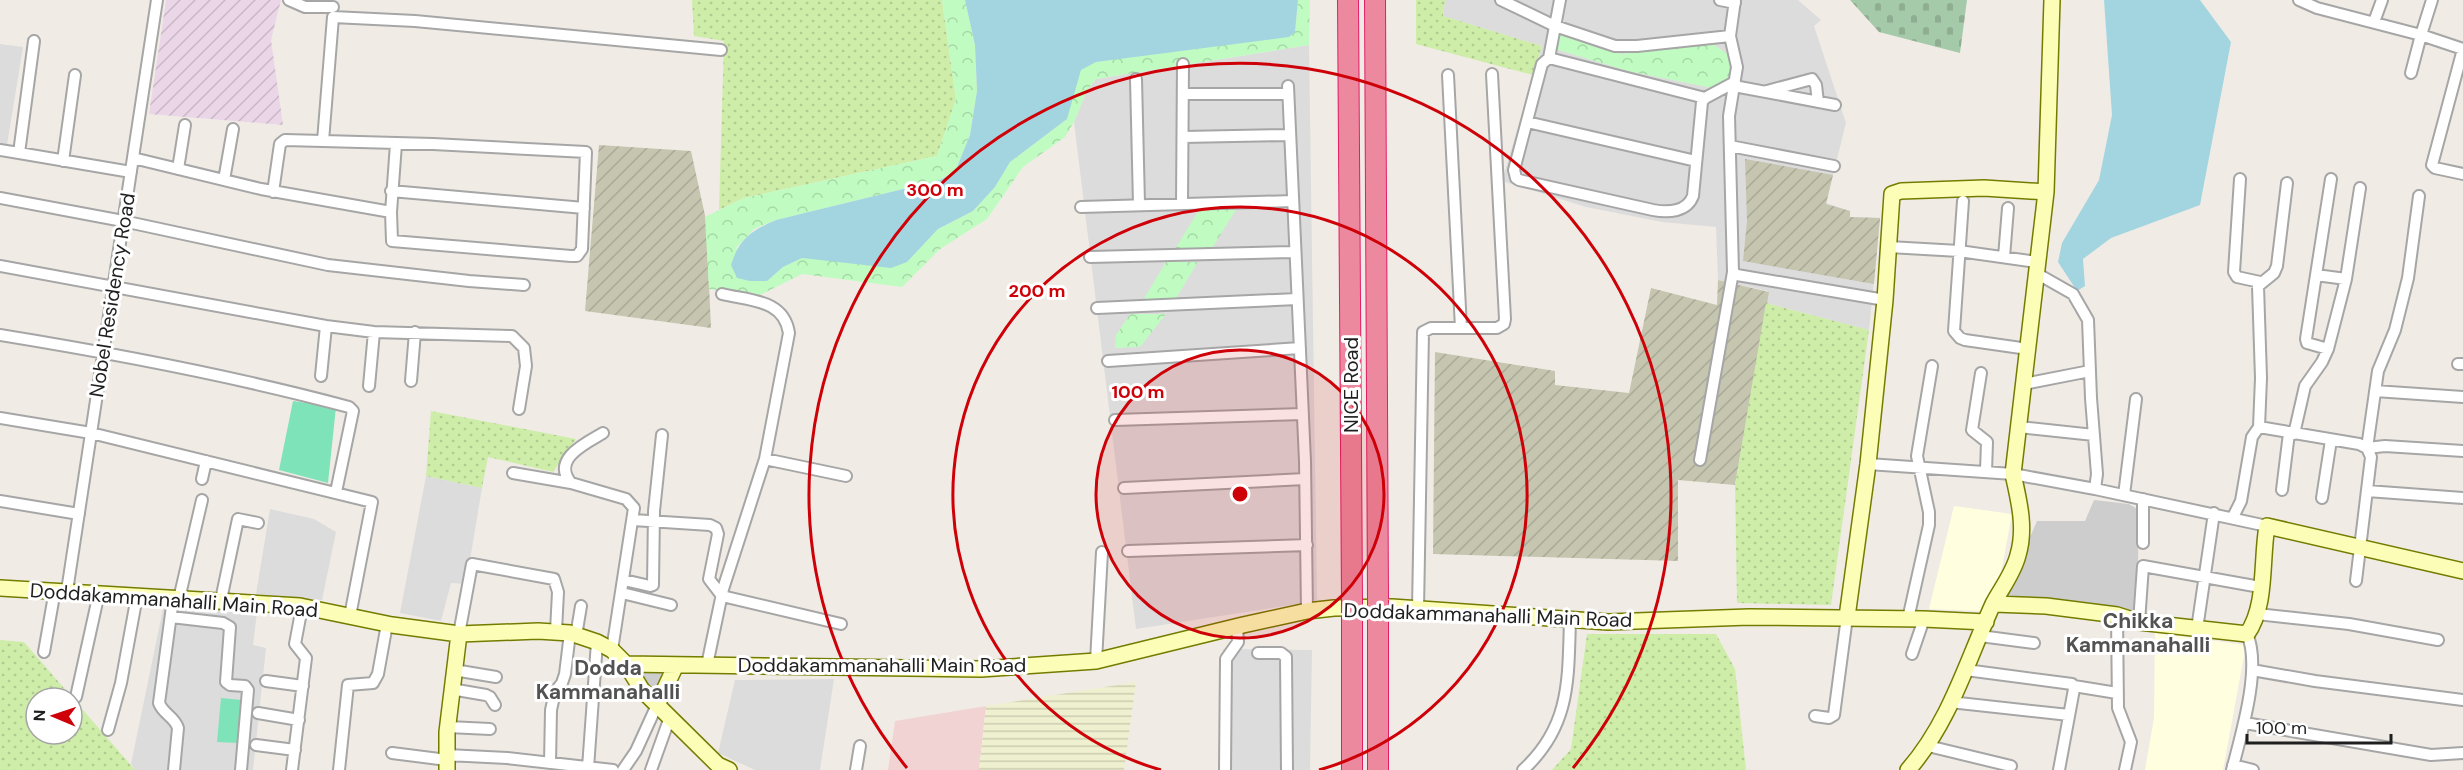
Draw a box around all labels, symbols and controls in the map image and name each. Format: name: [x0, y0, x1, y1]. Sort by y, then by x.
text: 300 m: [906, 178, 964, 202]
street label: Nobel Residency Road: [83, 191, 141, 399]
text: 200 m: [1009, 279, 1065, 303]
street label: NICE Road: [1338, 337, 1364, 433]
text: 100 m: [1111, 380, 1165, 404]
centre of rings: [1230, 484, 1250, 504]
street label: Doddakammanahalli Main Road: [29, 577, 319, 623]
street label: Doddakammanahalli Main Road: [1343, 597, 1633, 633]
district label: Chikka Kammanahalli: [2066, 607, 2210, 659]
street label: Doddakammanahalli Main Road: [738, 652, 1026, 678]
district label: Dodda Kammanahalli: [536, 654, 680, 706]
north arrow: [24, 686, 84, 746]
scale bar: [2247, 707, 2391, 745]
text: N: [29, 709, 50, 722]
text: 100 m: [2256, 716, 2307, 740]

